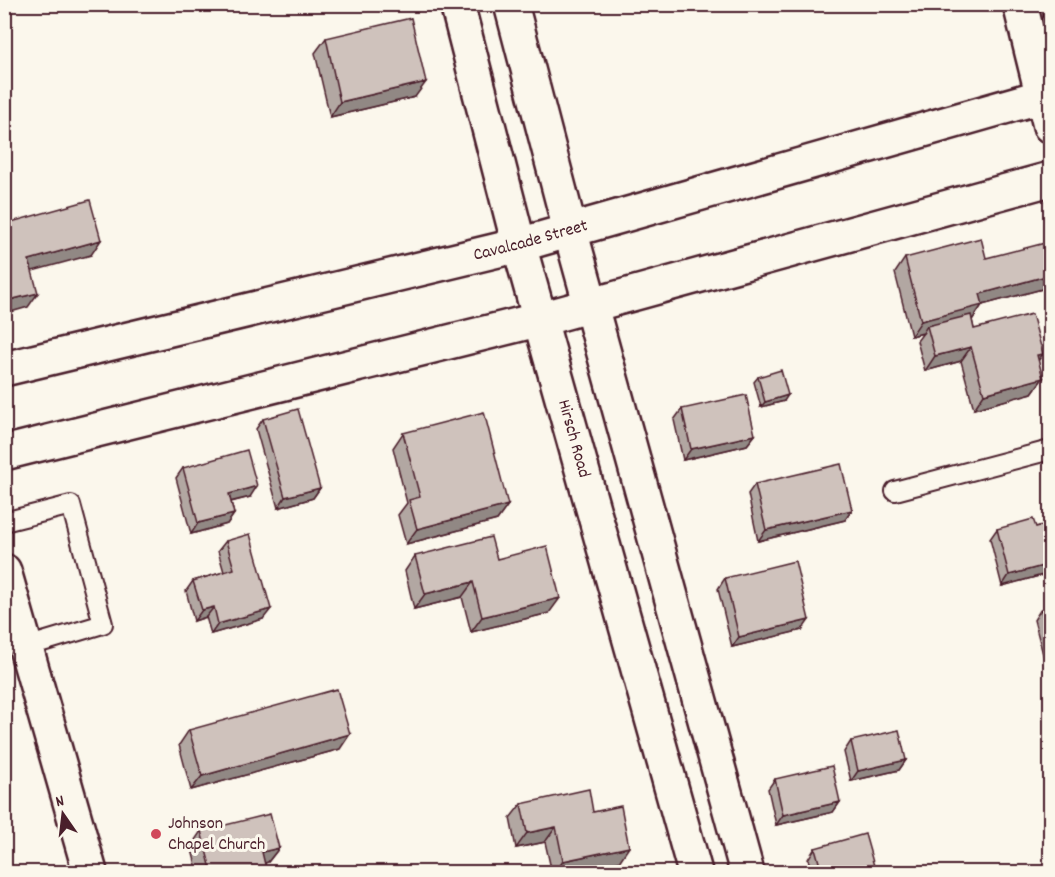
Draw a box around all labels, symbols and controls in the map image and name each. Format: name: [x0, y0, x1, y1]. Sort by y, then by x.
street label: Cavalcade Street: [471, 213, 591, 268]
street label: Hirsch Road: [551, 397, 596, 481]
north arrow: [33, 784, 93, 844]
text: N: [53, 790, 67, 814]
place label: Johnson Chapel Church: [168, 812, 265, 858]
marker: Johnson Chapel Church: [149, 827, 163, 841]

